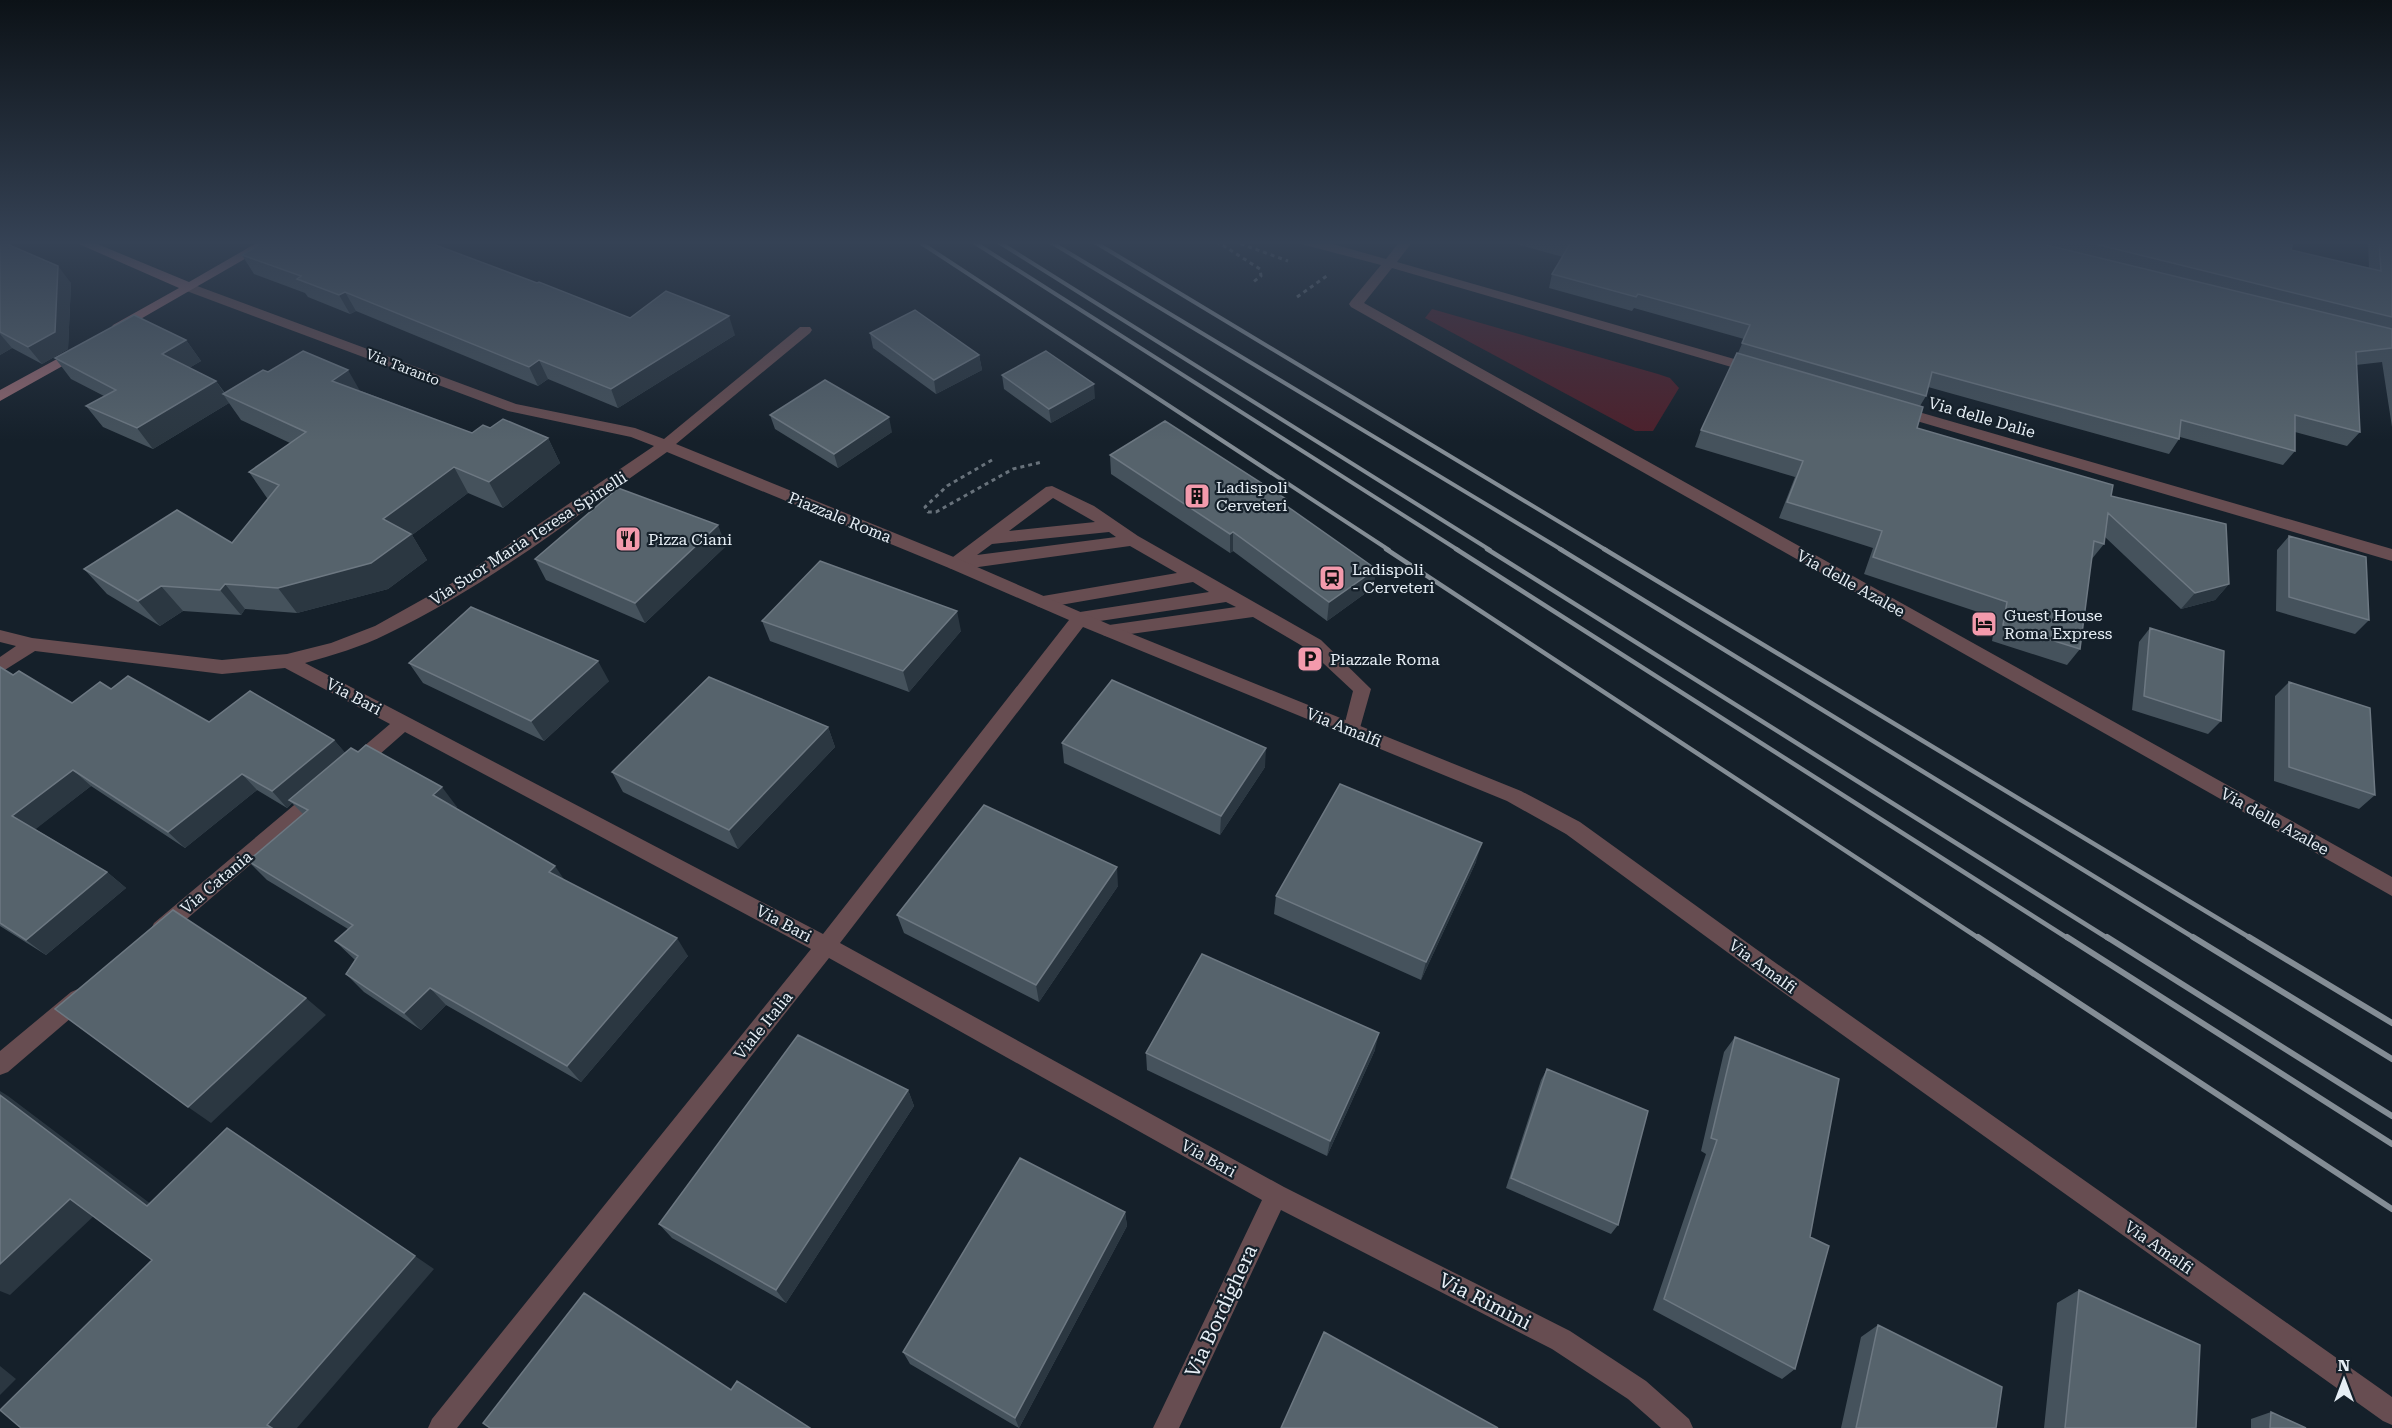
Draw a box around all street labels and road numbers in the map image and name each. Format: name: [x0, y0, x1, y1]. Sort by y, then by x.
street label: Via Taranto: [364, 346, 442, 388]
street label: Via delle Dalie: [1926, 393, 2038, 442]
street label: Via Suor Maria Teresa Spinelli: [426, 468, 630, 609]
street label: Piazzale Roma: [785, 488, 895, 547]
street label: Via delle Azalee: [1793, 546, 1908, 621]
street label: Via Bari: [323, 674, 385, 719]
street label: Via Amalfi: [1304, 704, 1384, 751]
street label: Via delle Azalee: [2217, 784, 2332, 859]
street label: Via Catania: [177, 847, 256, 918]
street label: Via Bari: [753, 901, 815, 946]
street label: Via Amalfi: [1725, 935, 1800, 997]
street label: Viale Italia: [730, 987, 797, 1063]
street label: Via Bari: [1178, 1136, 1240, 1181]
street label: Via Amalfi: [2121, 1217, 2197, 1278]
street label: Via Bordighera: [1180, 1241, 1262, 1381]
street label: Via Rimini: [1435, 1268, 1535, 1334]

